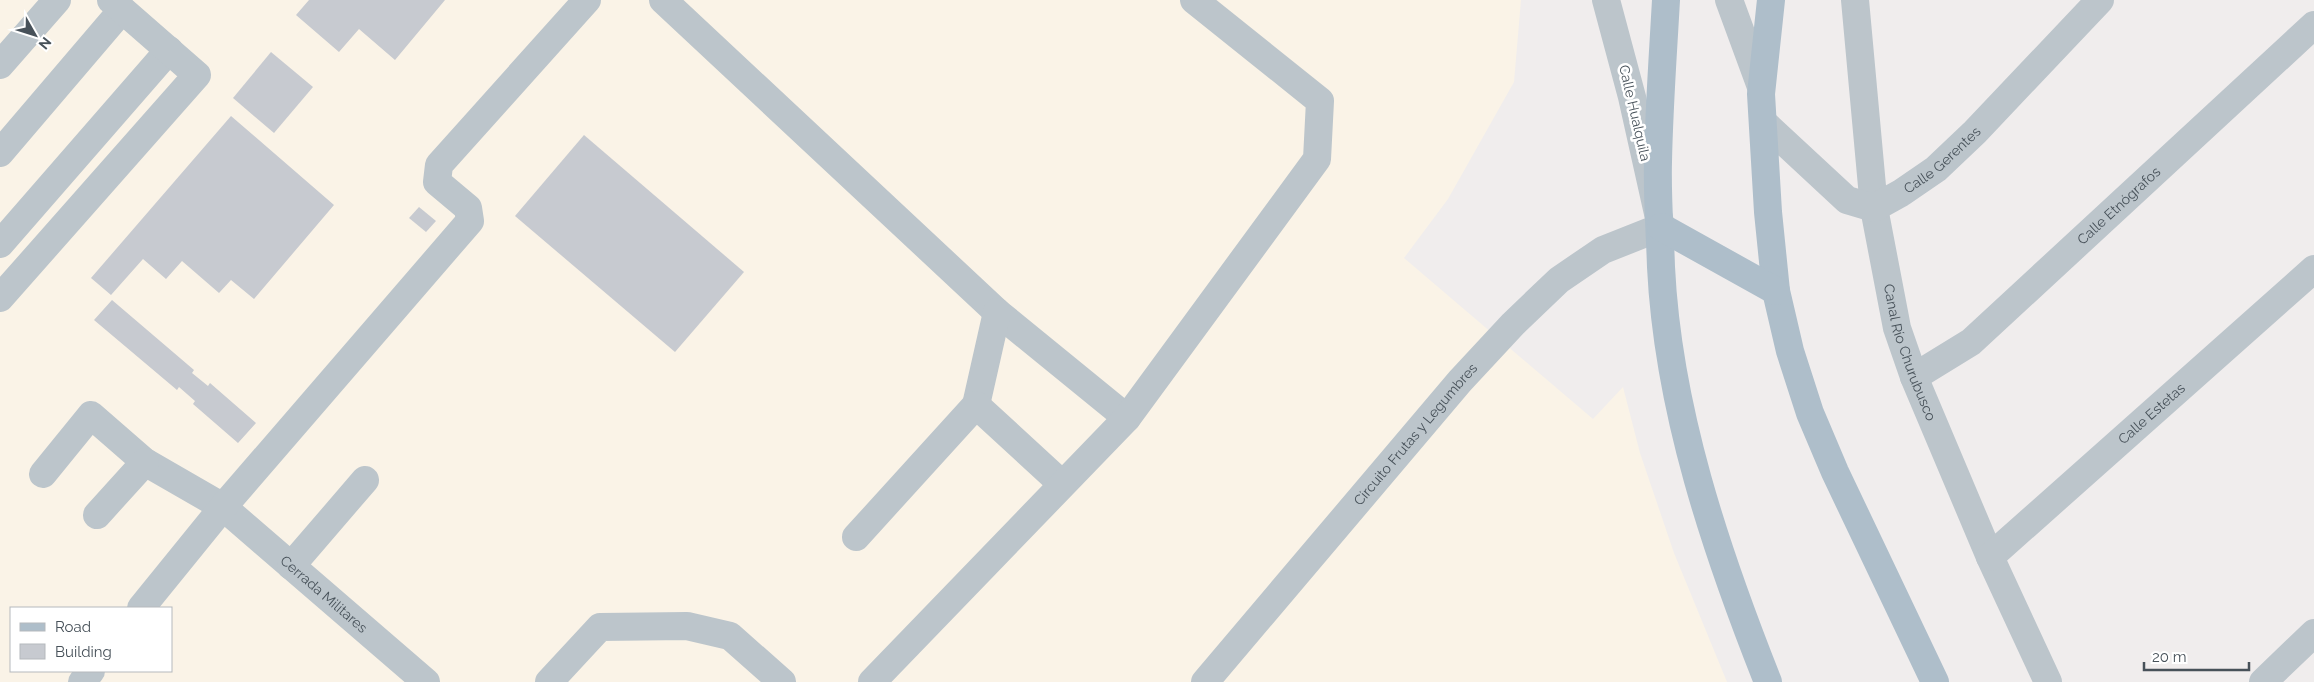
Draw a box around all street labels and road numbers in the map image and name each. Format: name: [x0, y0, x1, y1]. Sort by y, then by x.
street label: Calle Hualquila: [1616, 63, 1654, 163]
street label: Calle Gerentes: [1901, 123, 1984, 197]
street label: Calle Etnógrafos: [2074, 163, 2164, 248]
street label: Canal Río Churubusco: [1881, 283, 1940, 423]
street label: Circuito Frutas y Legumbres: [1350, 360, 1480, 508]
street label: Calle Estetas: [2115, 380, 2188, 447]
street label: Cerrada Militares: [277, 552, 371, 636]

